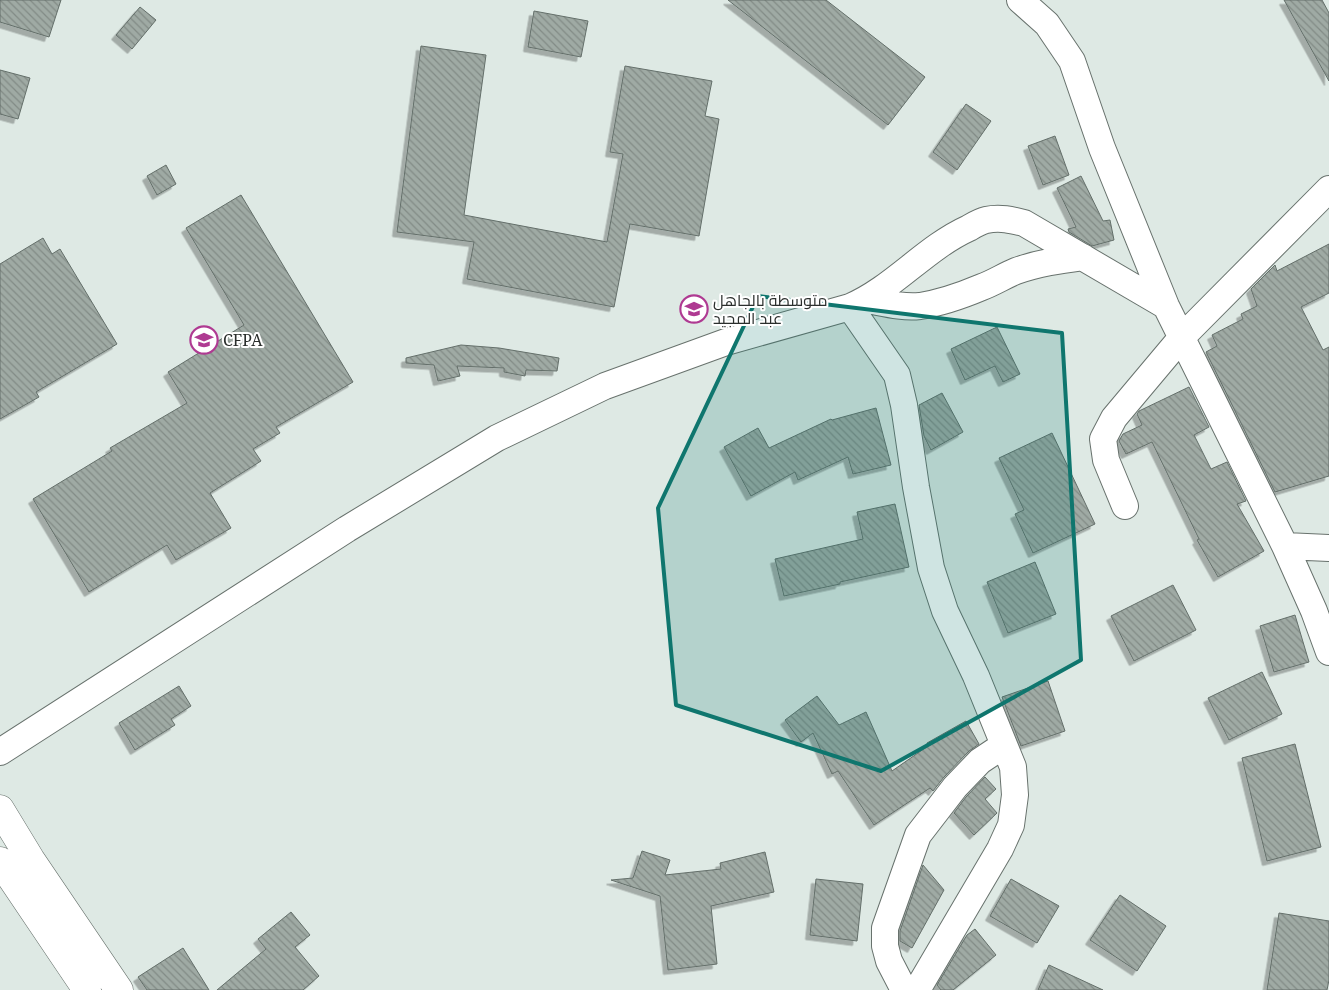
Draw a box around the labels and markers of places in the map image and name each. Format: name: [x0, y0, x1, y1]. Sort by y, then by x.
place label: متوسطة بالجاهل عبد المجيد: [713, 289, 828, 329]
school or university icon: متوسطة بالجاهل عبد المجيد: [679, 294, 709, 324]
school or university icon: CFPA: [189, 325, 219, 355]
place label: CFPA: [223, 329, 263, 351]

